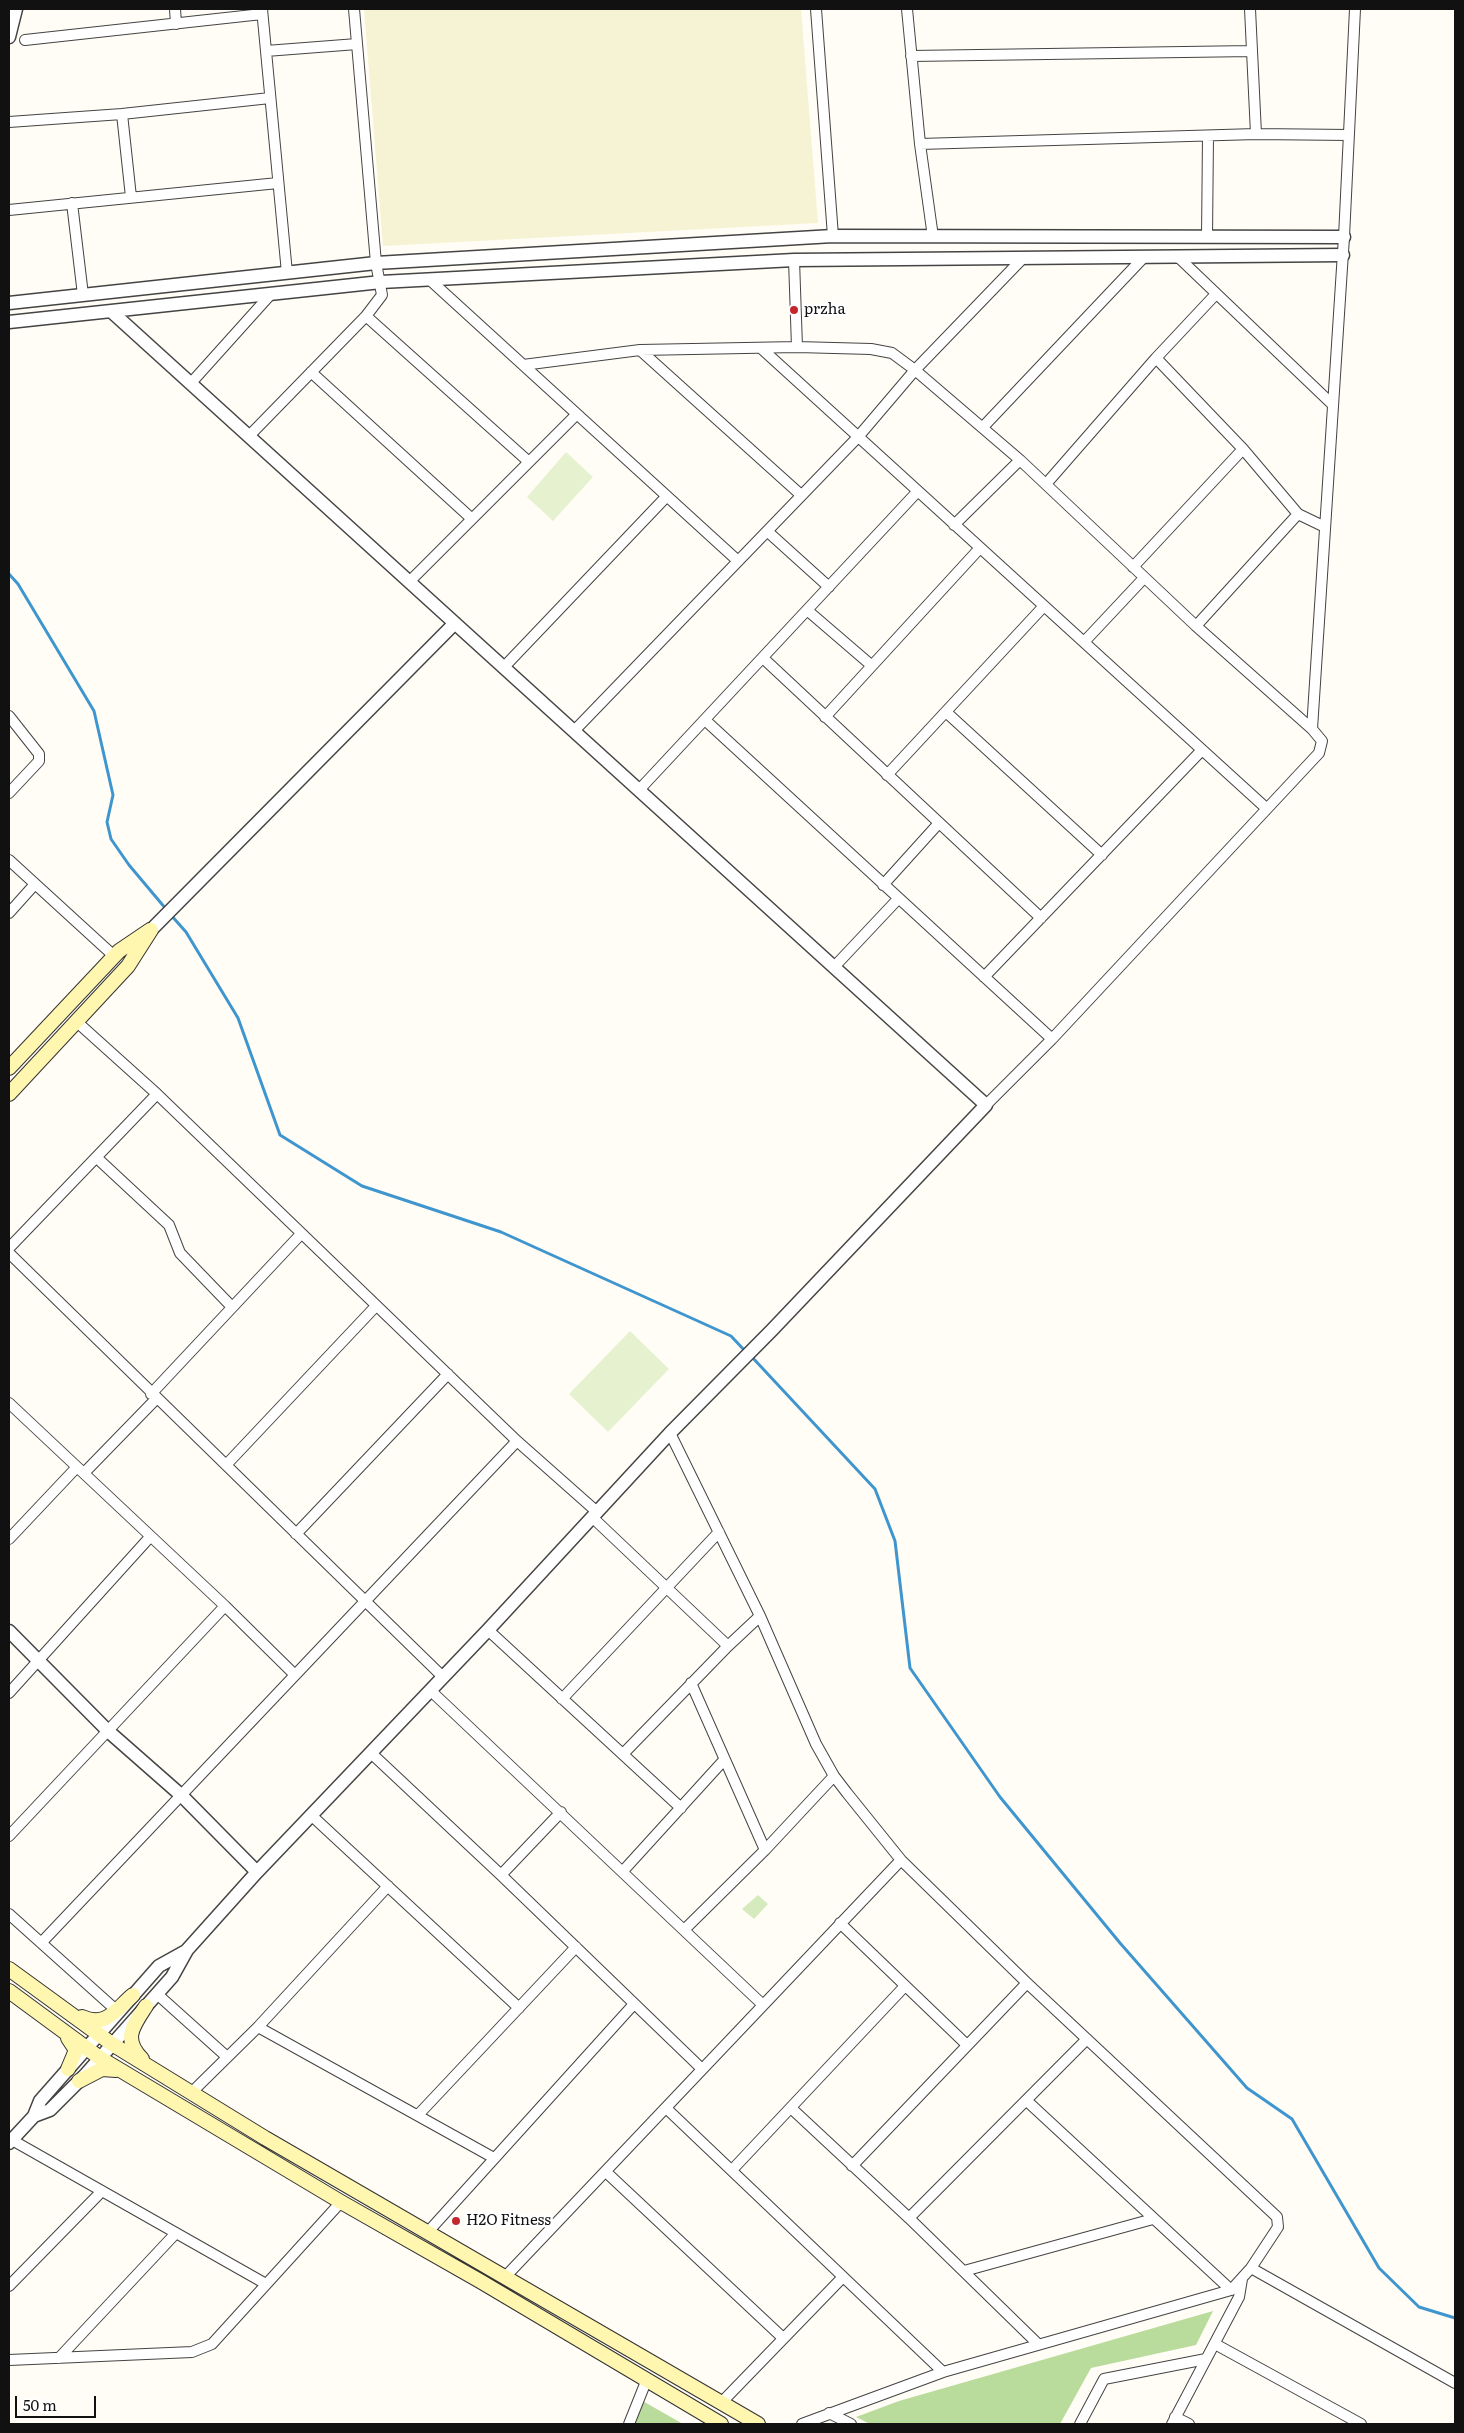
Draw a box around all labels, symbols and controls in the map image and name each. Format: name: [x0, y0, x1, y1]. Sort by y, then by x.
place label: przha: [804, 301, 846, 319]
marker: przha: [788, 304, 800, 316]
place label: H2O Fitness: [466, 2212, 551, 2230]
marker: H2O Fitness: [450, 2215, 462, 2227]
scale bar: [18, 2386, 99, 2418]
text: 50 m: [23, 2393, 57, 2416]

